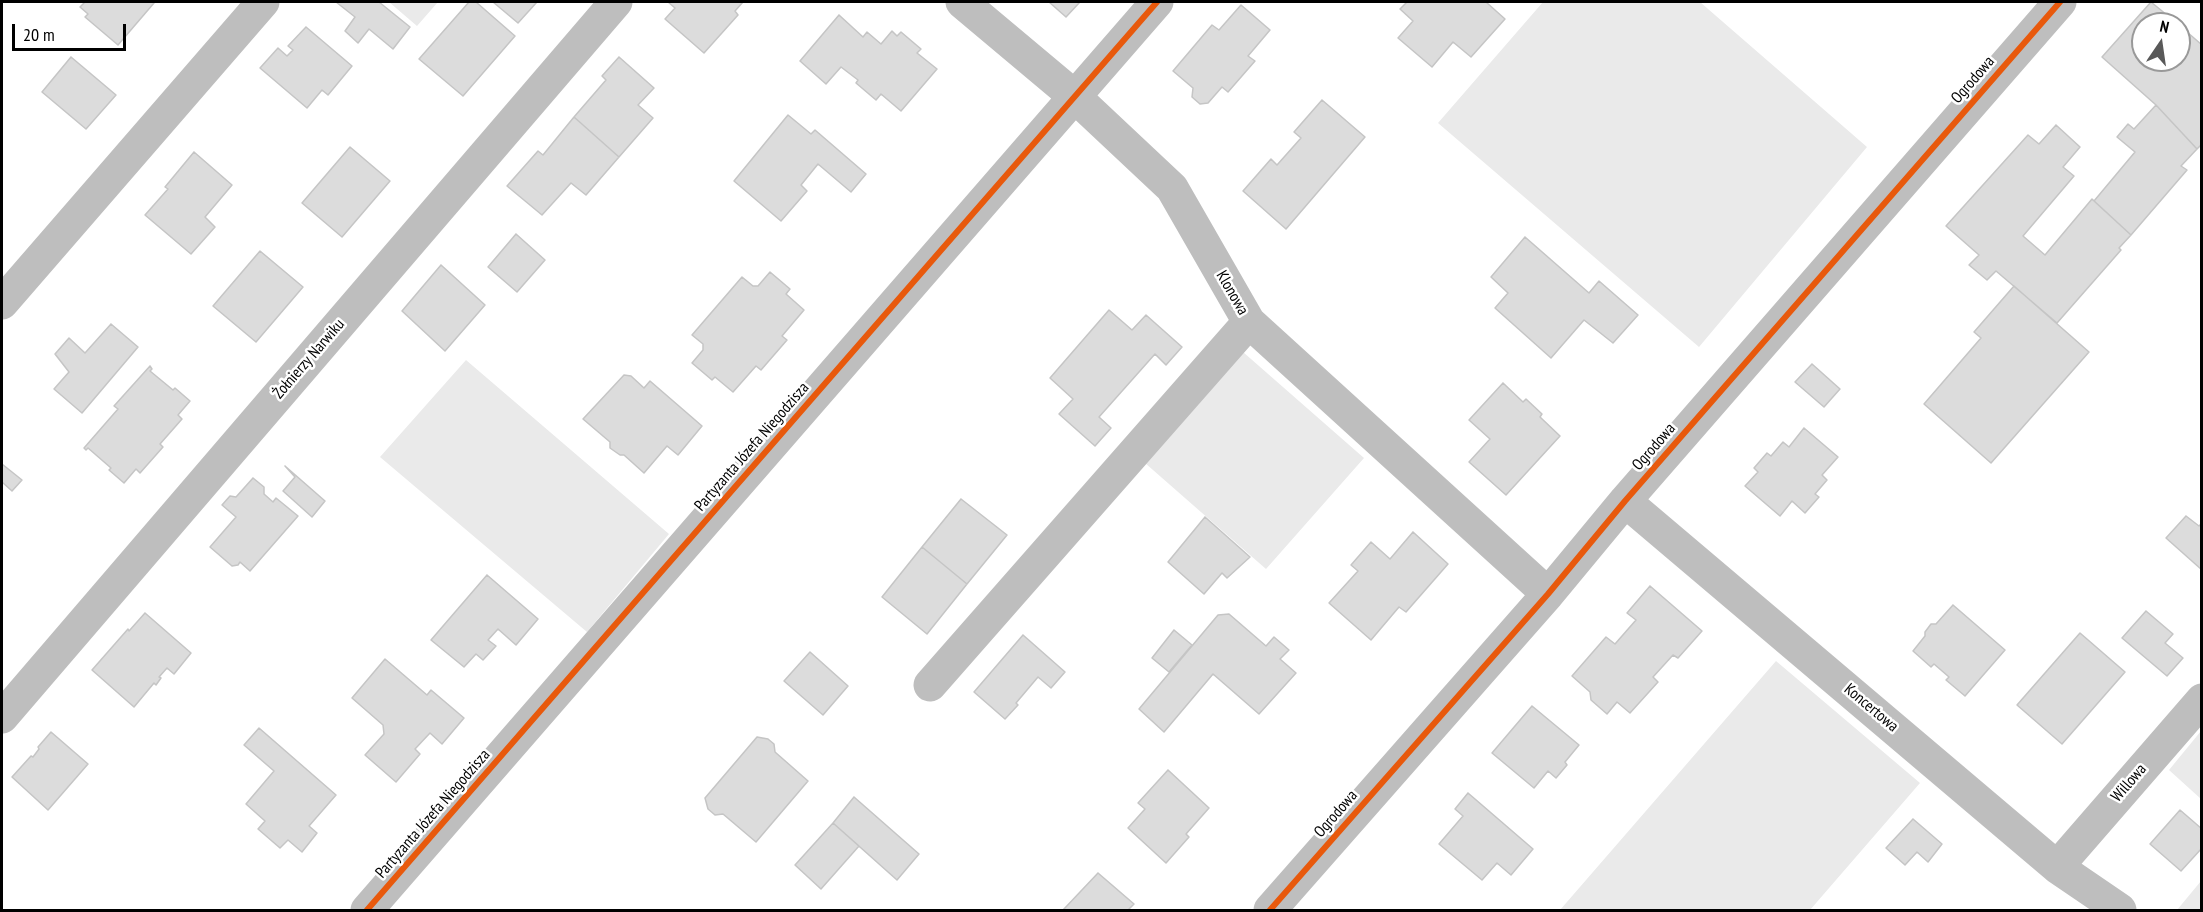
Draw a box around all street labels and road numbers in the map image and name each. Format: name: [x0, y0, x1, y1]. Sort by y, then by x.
street label: Ogrodowa: [1947, 52, 1999, 108]
street label: Klonowa: [1212, 267, 1252, 319]
street label: Żołnierzy Narwiku: [269, 315, 349, 403]
street label: Partyzanta Józefa Niegodzisza: [691, 379, 813, 515]
street label: Ogrodowa: [1628, 419, 1680, 475]
street label: Koncertowa: [1840, 680, 1902, 736]
street label: Partyzanta Józefa Niegodzisza: [372, 746, 494, 882]
street label: Willowa: [2107, 760, 2151, 806]
street label: Ogrodowa: [1310, 786, 1362, 842]

